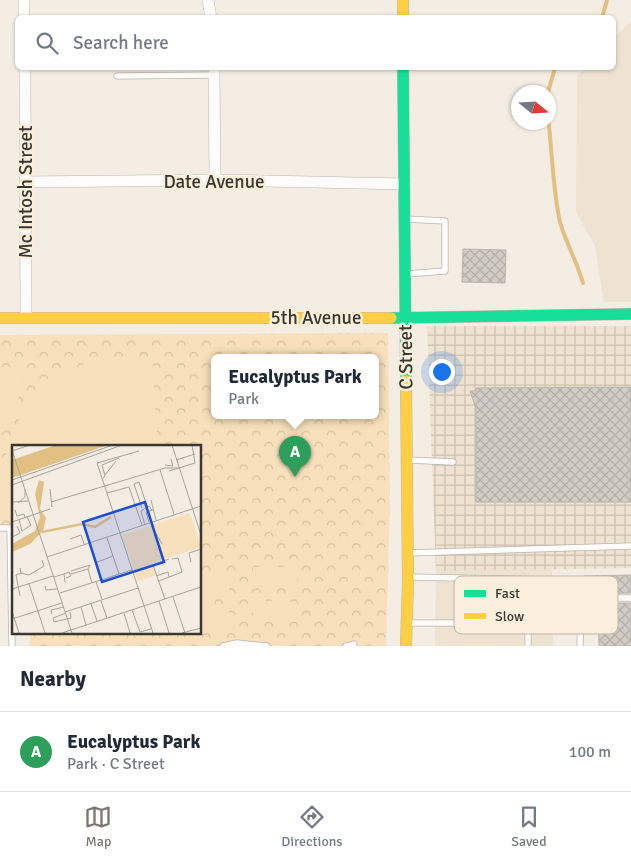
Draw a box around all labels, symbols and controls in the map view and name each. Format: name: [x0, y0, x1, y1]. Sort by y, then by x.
search box: [15, 15, 616, 70]
icon: search: [33, 29, 61, 57]
text: Search here: [73, 31, 169, 55]
north arrow: [511, 85, 556, 130]
street label: Mc Intosh Street: [14, 125, 38, 259]
street label: Date Avenue: [163, 170, 265, 194]
street label: 5th Avenue: [271, 306, 361, 330]
street label: C Street: [393, 324, 419, 390]
popup: [211, 354, 379, 419]
your location: [429, 359, 455, 385]
text: Eucalyptus Park: [228, 365, 362, 389]
text: Park: [228, 389, 259, 409]
pin: A: [279, 436, 311, 477]
inset map: [12, 445, 201, 634]
legend: [454, 576, 618, 634]
text: Fast: [495, 585, 520, 602]
text: Slow: [495, 608, 524, 625]
text: Nearby: [20, 666, 86, 692]
text: Eucalyptus Park: [67, 730, 200, 754]
text: A: [31, 742, 41, 762]
text: 100 m: [569, 742, 611, 762]
text: Park · C Street: [67, 754, 165, 774]
tab: Map: [84, 803, 112, 850]
tab: Directions: [281, 803, 342, 850]
tab: Saved: [511, 803, 547, 850]

